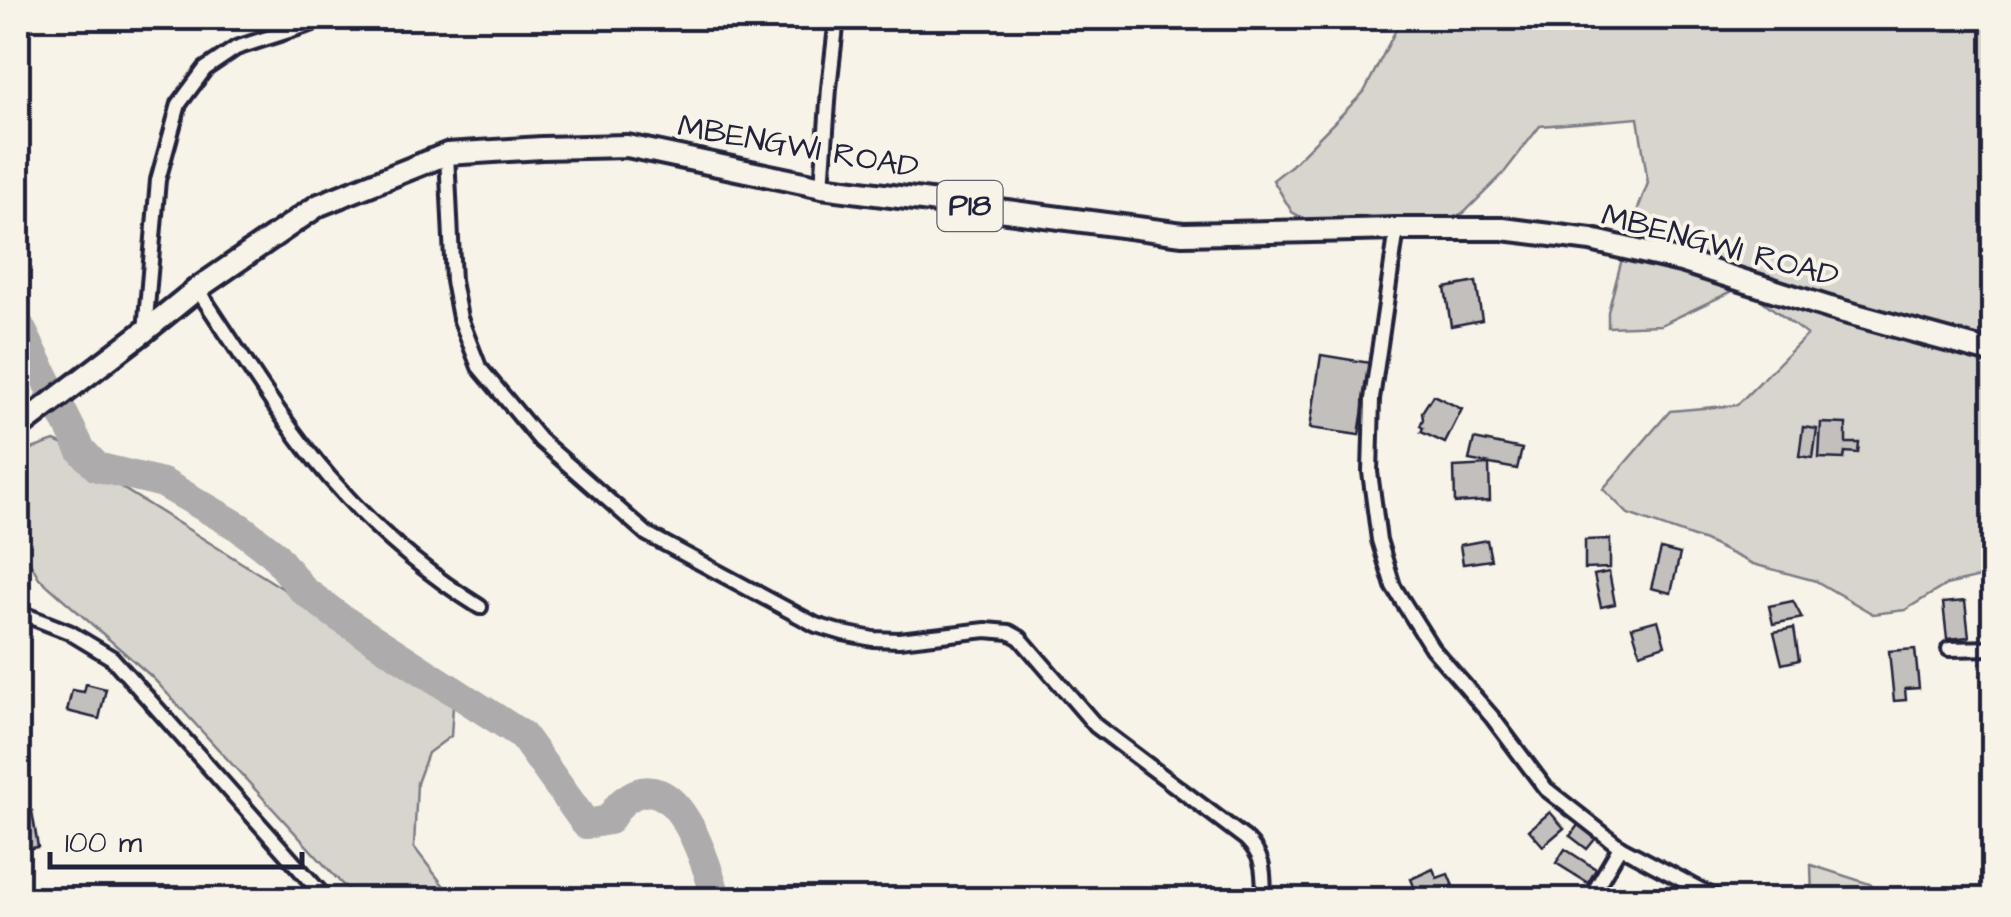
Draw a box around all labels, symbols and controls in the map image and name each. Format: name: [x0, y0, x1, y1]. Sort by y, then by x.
street label: MBENGWI ROAD: [674, 104, 922, 190]
road number: P18: [938, 181, 1002, 231]
street label: MBENGWI ROAD: [1597, 193, 1843, 299]
scale bar: [50, 807, 302, 869]
text: 100 m: [65, 822, 143, 864]

